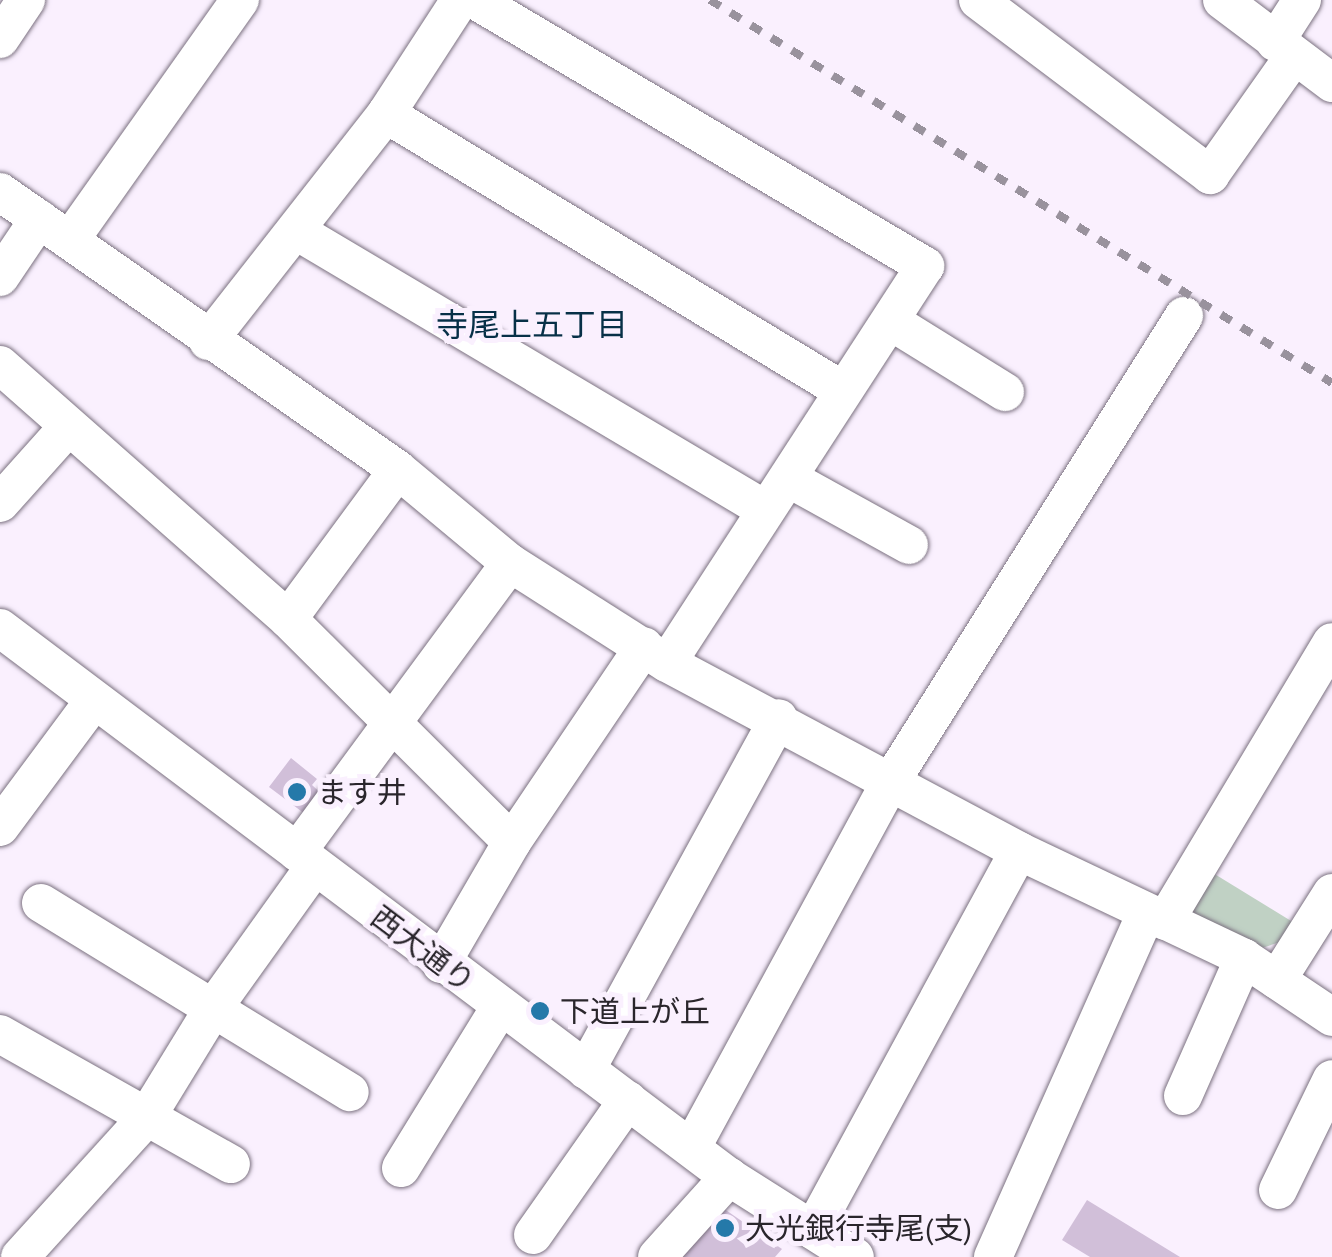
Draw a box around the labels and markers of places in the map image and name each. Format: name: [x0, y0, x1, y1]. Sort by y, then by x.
place label: ます井: [317, 774, 407, 810]
marker: ます井: [286, 781, 308, 803]
place label: 下道上が丘: [560, 993, 710, 1029]
marker: 下道上が丘: [529, 1000, 551, 1022]
place label: 大光銀行寺尾(支): [745, 1210, 972, 1246]
marker: 大光銀行寺尾(支): [714, 1217, 736, 1239]

